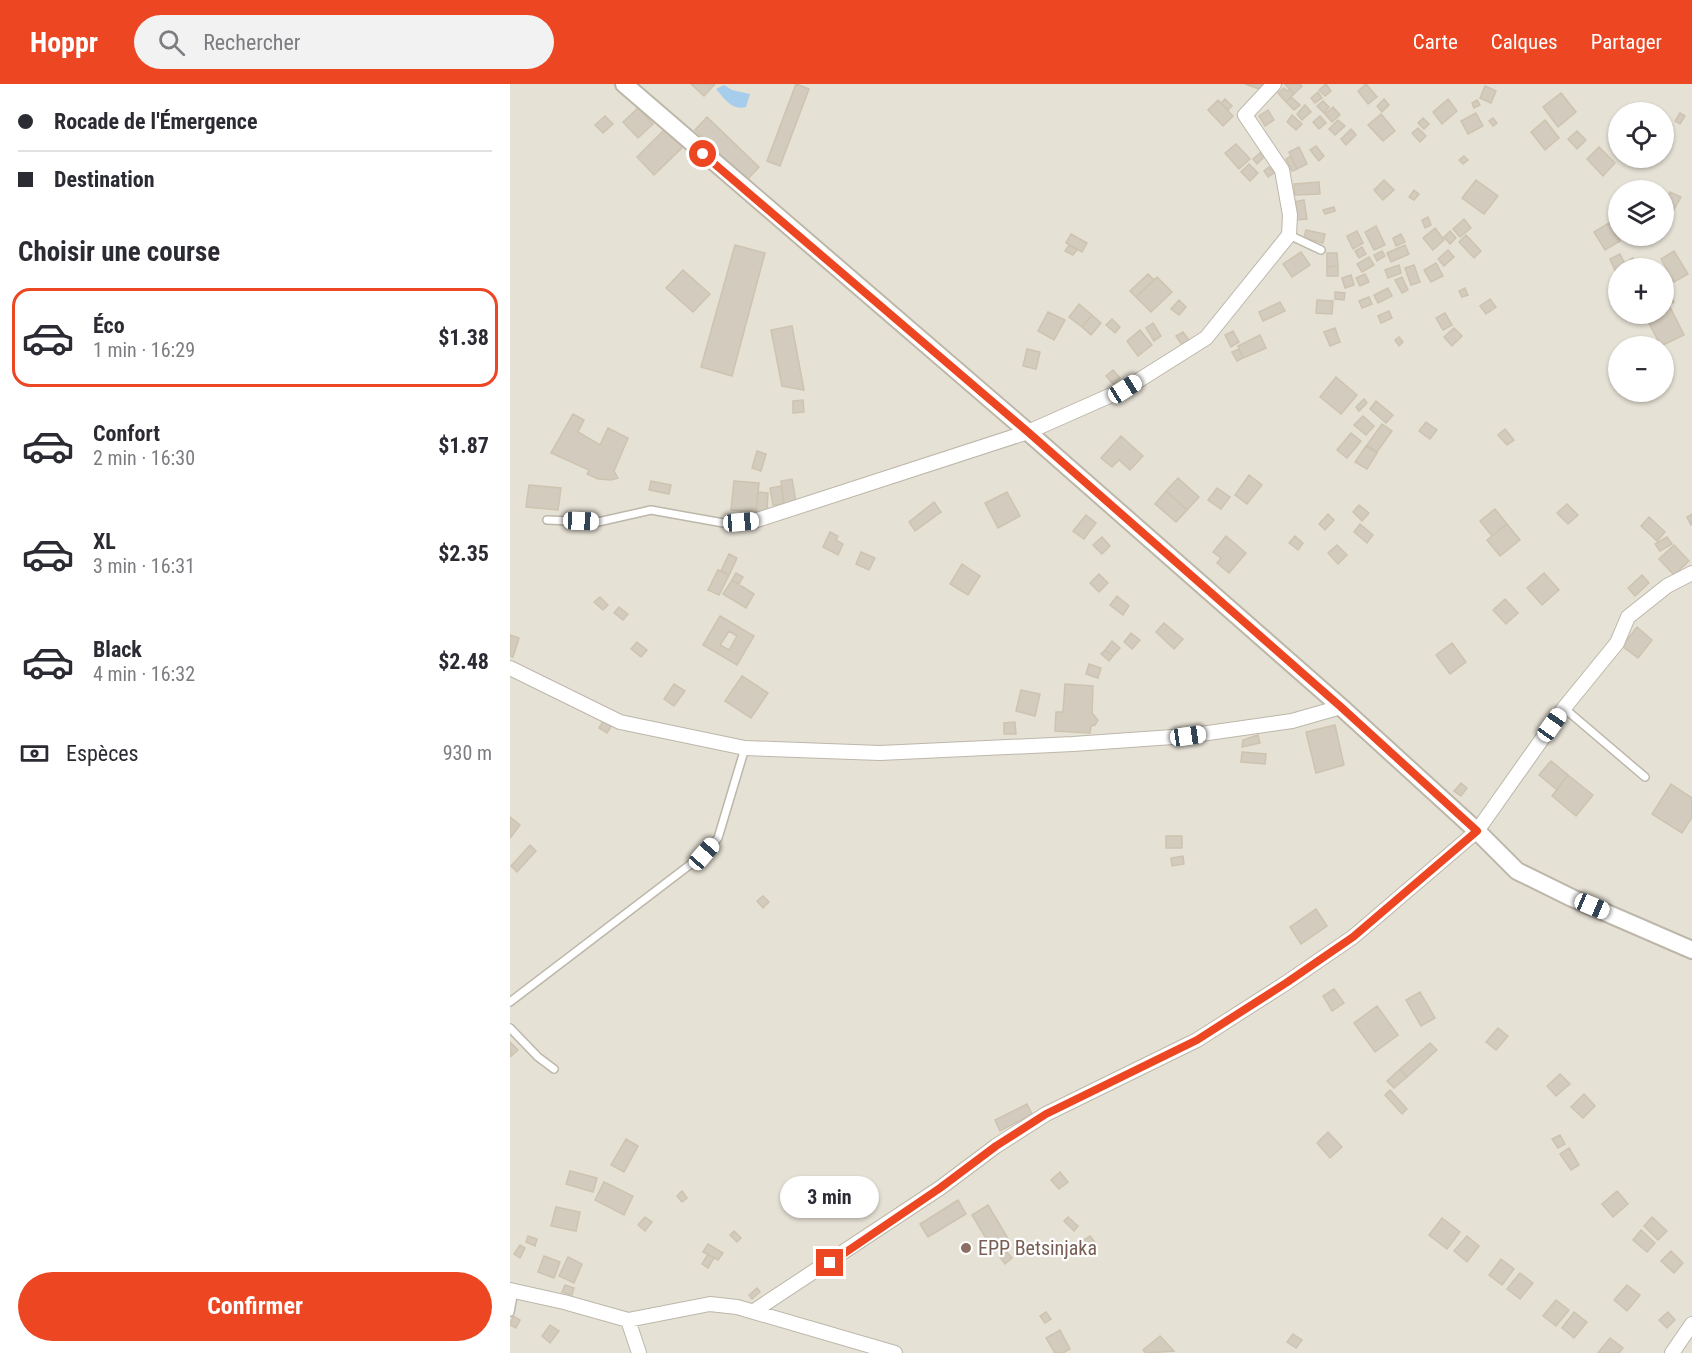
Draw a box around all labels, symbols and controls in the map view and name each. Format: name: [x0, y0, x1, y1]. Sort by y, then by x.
search box: [134, 15, 554, 69]
text: Hoppr: [30, 26, 98, 59]
icon: search: [155, 26, 188, 59]
text: Rechercher: [203, 30, 301, 55]
text: Carte: [1413, 30, 1458, 54]
text: Calques: [1491, 30, 1558, 54]
text: Partager: [1591, 30, 1662, 54]
map controls: [1608, 102, 1674, 402]
button: locate: [1608, 102, 1674, 168]
text: Rocade de l'Émergence: [54, 109, 258, 134]
route start: [689, 140, 716, 167]
text: Destination: [54, 167, 155, 192]
button: layers: [1608, 180, 1674, 246]
text: Choisir une course: [18, 236, 220, 268]
button: +: [1608, 258, 1674, 324]
icon: car: [21, 311, 75, 365]
text: Éco: [93, 313, 125, 338]
text: $1.38: [438, 325, 489, 350]
button: −: [1608, 336, 1674, 402]
text: 1 min · 16:29: [93, 338, 195, 362]
car: [1105, 372, 1145, 406]
icon: car: [21, 419, 75, 473]
text: Confort: [93, 421, 160, 446]
text: $1.87: [438, 433, 489, 458]
text: 2 min · 16:30: [93, 446, 195, 470]
car: [563, 511, 599, 531]
car: [722, 511, 760, 533]
icon: car: [21, 527, 75, 581]
text: XL: [93, 529, 116, 554]
text: $2.35: [438, 541, 489, 566]
text: 3 min · 16:31: [93, 554, 195, 578]
icon: car: [21, 635, 75, 689]
text: Black: [93, 637, 142, 662]
text: $2.48: [438, 649, 489, 674]
text: 4 min · 16:32: [93, 662, 195, 686]
car: [1534, 705, 1570, 745]
car: [1169, 725, 1207, 747]
icon: cash: [18, 737, 51, 770]
text: Espèces: [66, 741, 139, 766]
text: 930 m: [443, 741, 492, 765]
car: [685, 835, 723, 873]
car: [1572, 891, 1612, 921]
callout: 3 min: [780, 1176, 880, 1218]
text: 3 min: [807, 1185, 852, 1209]
place label: EPP Betsinjaka: [978, 1236, 1097, 1260]
marker: EPP Betsinjaka: [959, 1241, 973, 1255]
route end: [816, 1249, 843, 1276]
button: Confirmer: [18, 1272, 492, 1341]

